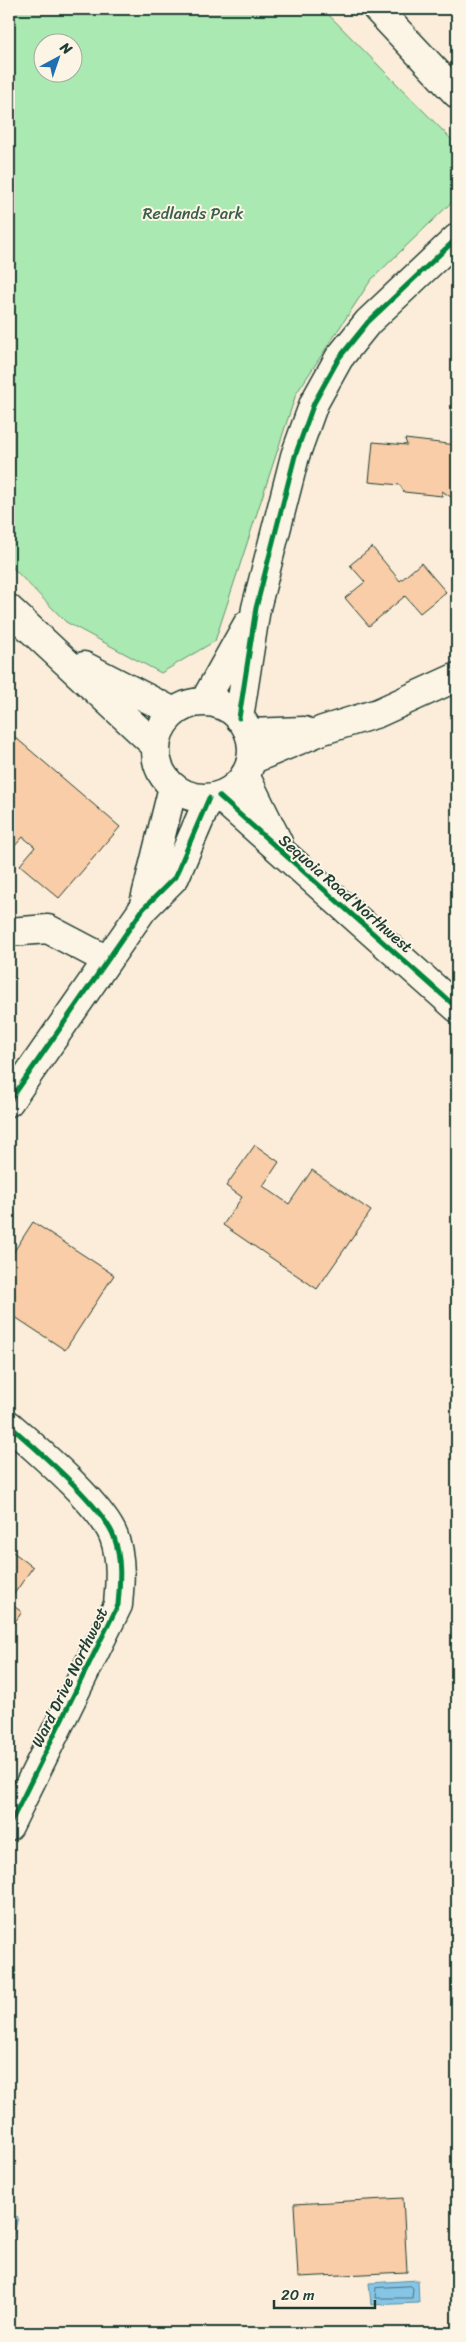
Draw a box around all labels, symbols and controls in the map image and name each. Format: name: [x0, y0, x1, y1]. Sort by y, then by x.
north arrow: [32, 32, 82, 82]
text: N: [54, 35, 78, 61]
park label: Redlands Park: [143, 199, 244, 228]
street label: Sequoia Road Northwest: [272, 826, 420, 960]
street label: Ward Drive Northwest: [23, 1602, 116, 1752]
scale bar: [274, 2277, 375, 2309]
text: 20 m: [281, 2282, 315, 2308]

